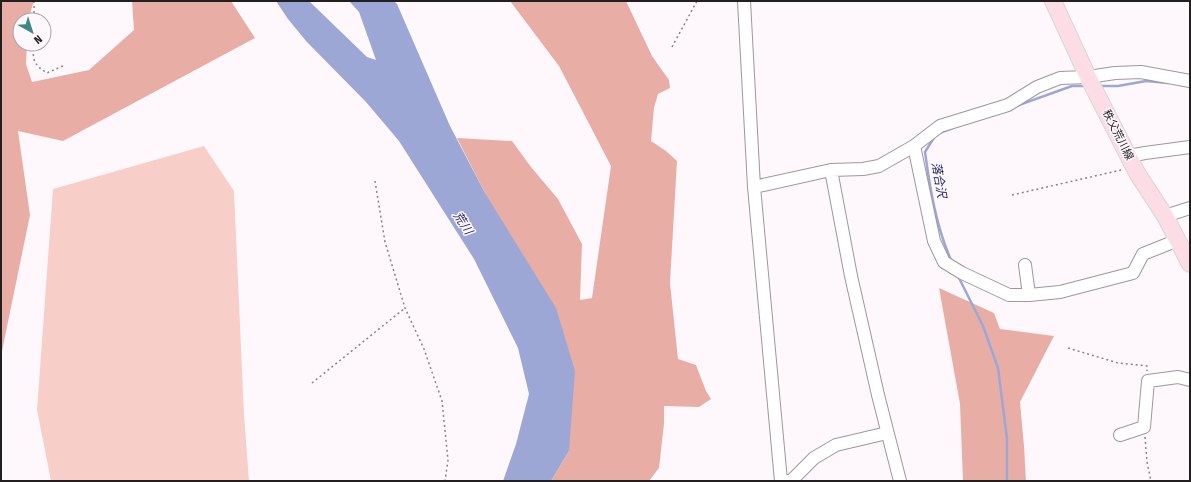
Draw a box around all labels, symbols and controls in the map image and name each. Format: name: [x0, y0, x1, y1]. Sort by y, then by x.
north arrow: [12, 12, 52, 52]
text: N: [31, 32, 45, 47]
street label: 秩父荒川線: [1100, 108, 1136, 162]
water label: 落合沢: [929, 161, 949, 201]
water label: 荒川: [451, 209, 476, 239]

